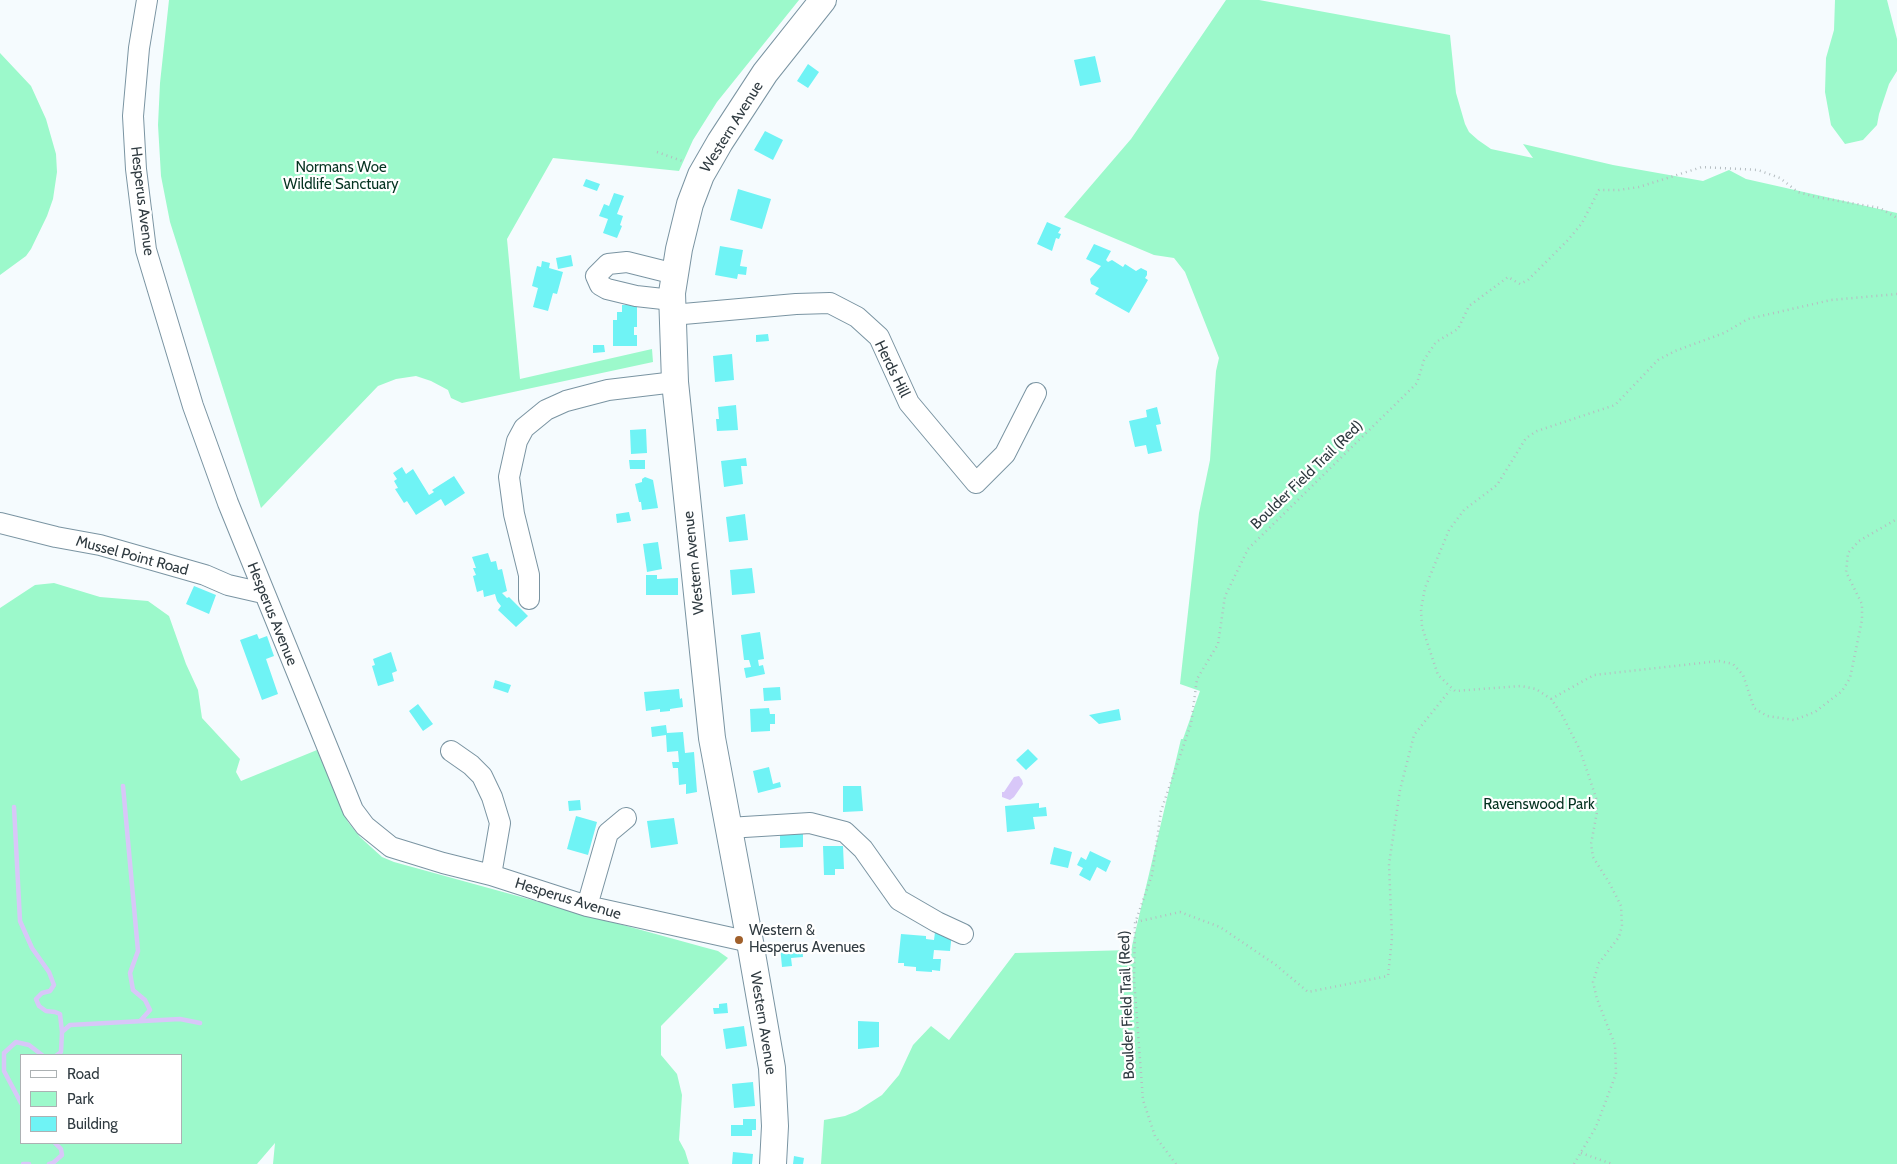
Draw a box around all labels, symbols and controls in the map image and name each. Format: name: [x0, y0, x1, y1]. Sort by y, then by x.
street label: Western Avenue: [697, 78, 767, 176]
street label: Hesperus Avenue: [126, 145, 158, 257]
park label: Normans Woe Wildlife Sanctuary: [283, 159, 399, 194]
street label: Herds Hill: [870, 338, 914, 400]
street label: Boulder Field Trail (Red): [1247, 417, 1367, 533]
street label: Western Avenue: [680, 510, 708, 616]
street label: Mussel Point Road: [74, 532, 190, 580]
street label: Hesperus Avenue: [243, 560, 301, 668]
park label: Ravenswood Park: [1483, 796, 1595, 814]
street label: Hesperus Avenue: [513, 874, 623, 924]
place label: Western & Hesperus Avenues: [749, 922, 865, 957]
street label: Boulder Field Trail (Red): [1115, 930, 1139, 1080]
marker: Western & Hesperus Avenues: [733, 934, 745, 946]
street label: Western Avenue: [746, 970, 780, 1076]
legend: [20, 1054, 182, 1144]
text: Road: [67, 1065, 100, 1083]
text: Park: [67, 1090, 94, 1108]
text: Building: [67, 1115, 118, 1133]

